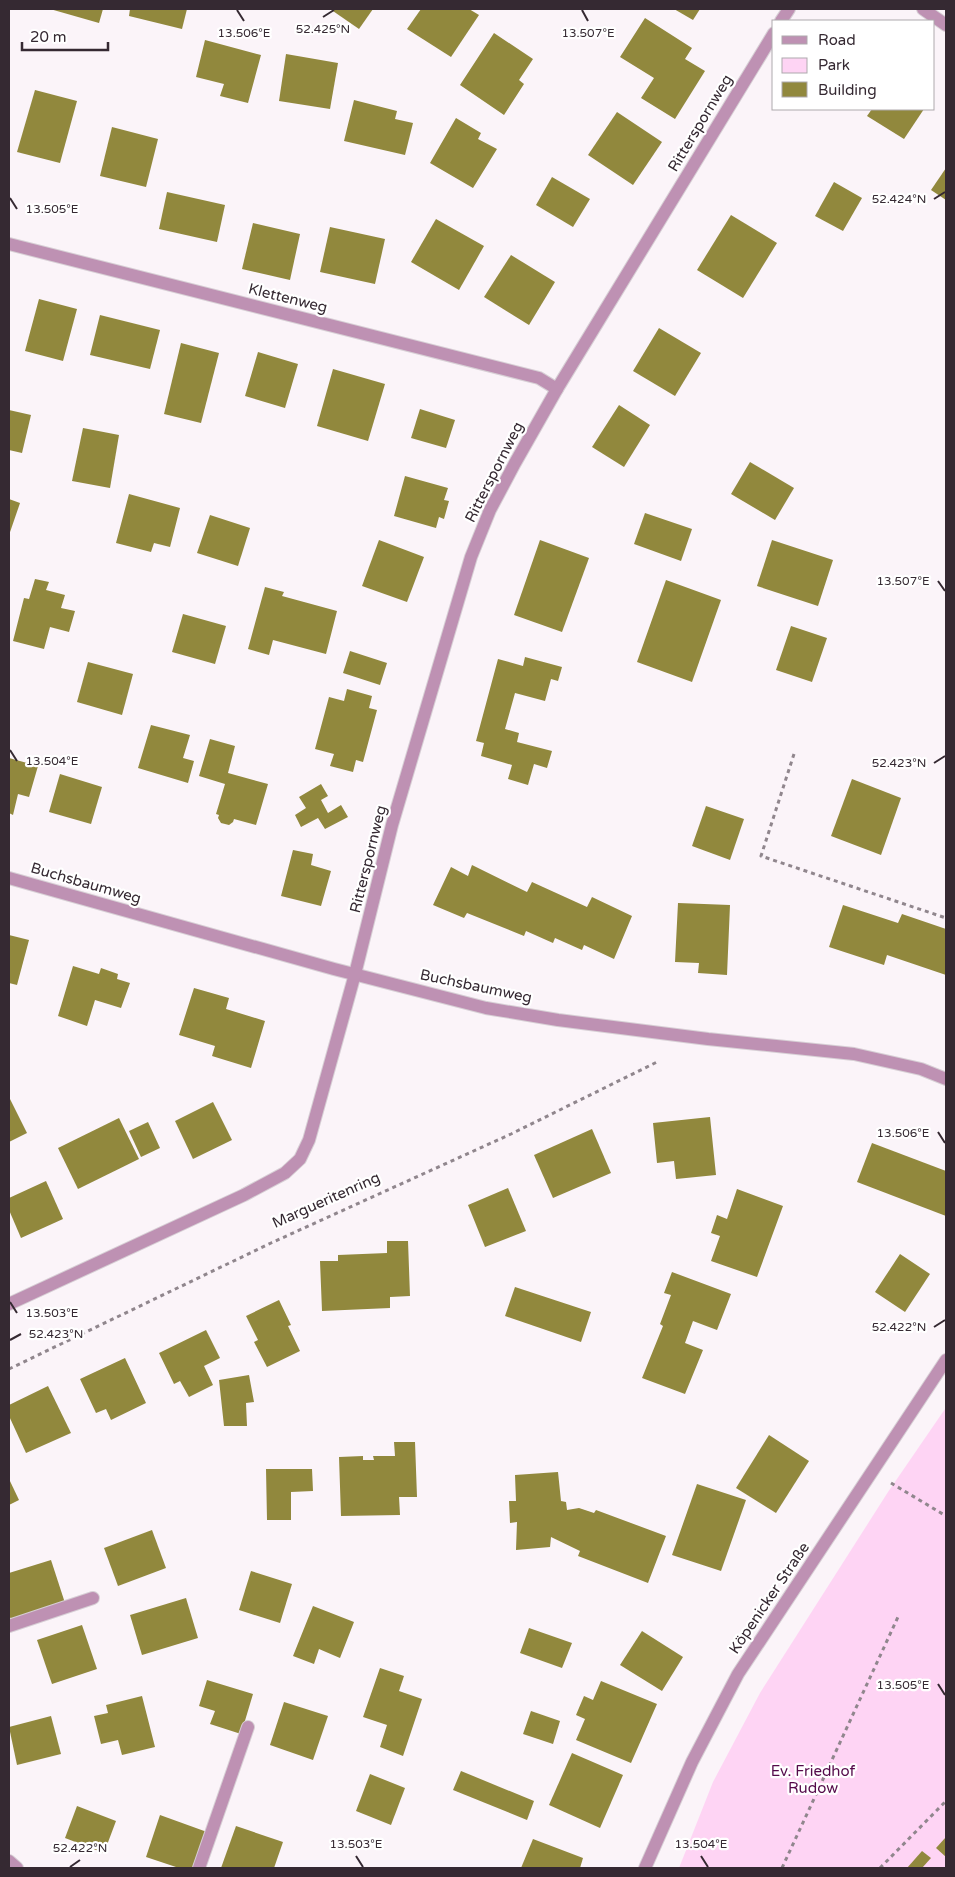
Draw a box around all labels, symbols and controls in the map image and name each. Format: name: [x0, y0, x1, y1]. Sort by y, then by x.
scale bar: [22, 20, 109, 52]
legend: [772, 20, 935, 110]
text: 52.425°N: [296, 22, 350, 36]
text: 13.506°E: [218, 26, 271, 40]
text: 13.507°E: [561, 26, 615, 40]
text: 20 m: [30, 28, 67, 46]
text: Road: [818, 31, 856, 49]
text: Park: [818, 56, 850, 74]
street label: Ritterspornweg: [664, 71, 736, 175]
text: Building: [818, 81, 877, 99]
text: 52.424°N: [872, 192, 926, 206]
text: 13.505°E: [26, 202, 79, 216]
street label: Klettenweg: [247, 279, 329, 317]
street label: Ritterspornweg: [461, 419, 527, 525]
text: 13.507°E: [876, 574, 930, 588]
text: 13.504°E: [26, 754, 79, 768]
text: 52.423°N: [872, 756, 926, 770]
street label: Ritterspornweg: [346, 803, 390, 915]
street label: Buchsbaumweg: [29, 859, 143, 907]
street label: Buchsbaumweg: [418, 965, 534, 1007]
text: 13.506°E: [877, 1126, 930, 1140]
street label: Margueritenring: [269, 1168, 383, 1232]
text: 13.503°E: [26, 1306, 79, 1320]
text: 52.422°N: [872, 1320, 926, 1334]
text: 52.423°N: [29, 1327, 83, 1341]
street label: Köpenicker Straße: [725, 1539, 813, 1657]
text: 13.505°E: [877, 1678, 930, 1692]
park label: Ev. Friedhof Rudow: [771, 1762, 856, 1797]
text: 13.503°E: [330, 1837, 383, 1851]
text: 13.504°E: [675, 1837, 728, 1851]
text: 52.422°N: [53, 1841, 107, 1855]

